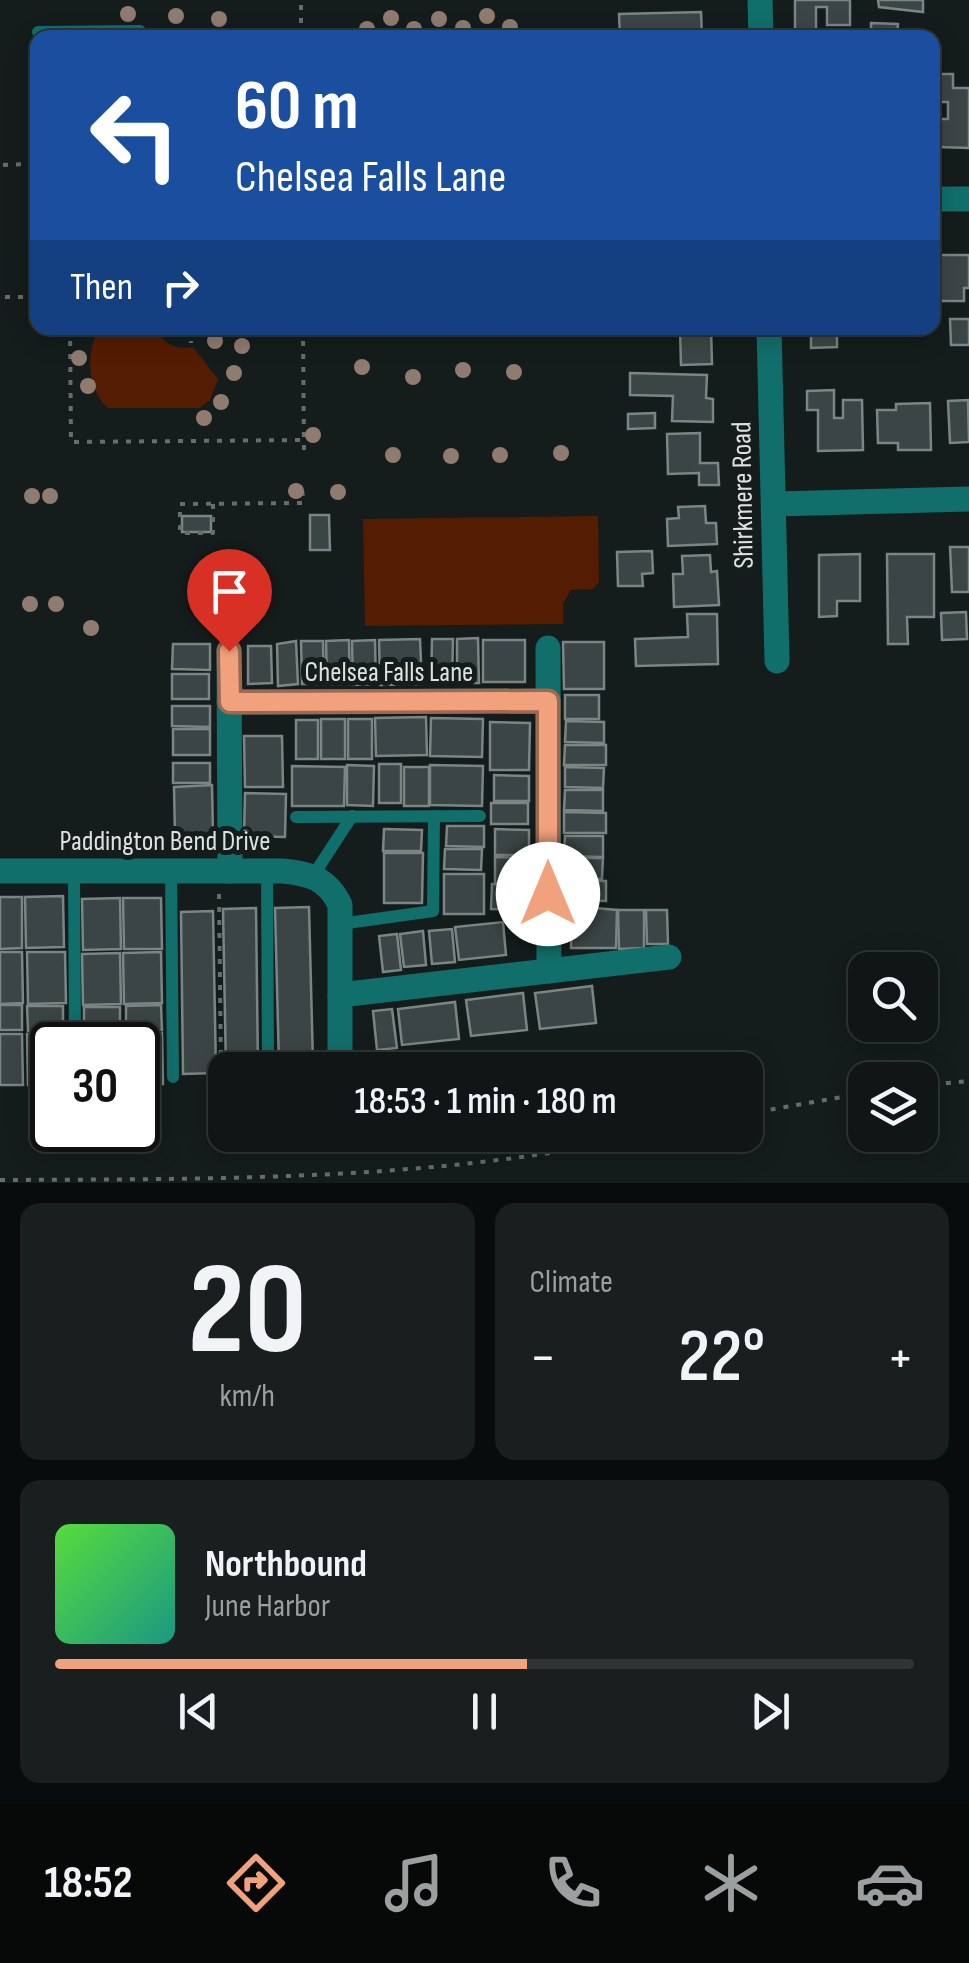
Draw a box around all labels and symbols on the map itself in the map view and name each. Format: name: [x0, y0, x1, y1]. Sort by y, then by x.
street label: Shirkmere Road: [725, 421, 761, 569]
pin: [187, 549, 272, 652]
street label: Chelsea Falls Lane: [305, 656, 473, 689]
street label: Paddington Bend Drive: [60, 825, 270, 858]
position arrow: [496, 842, 600, 946]
speed limit sign: 30: [30, 1022, 160, 1152]

